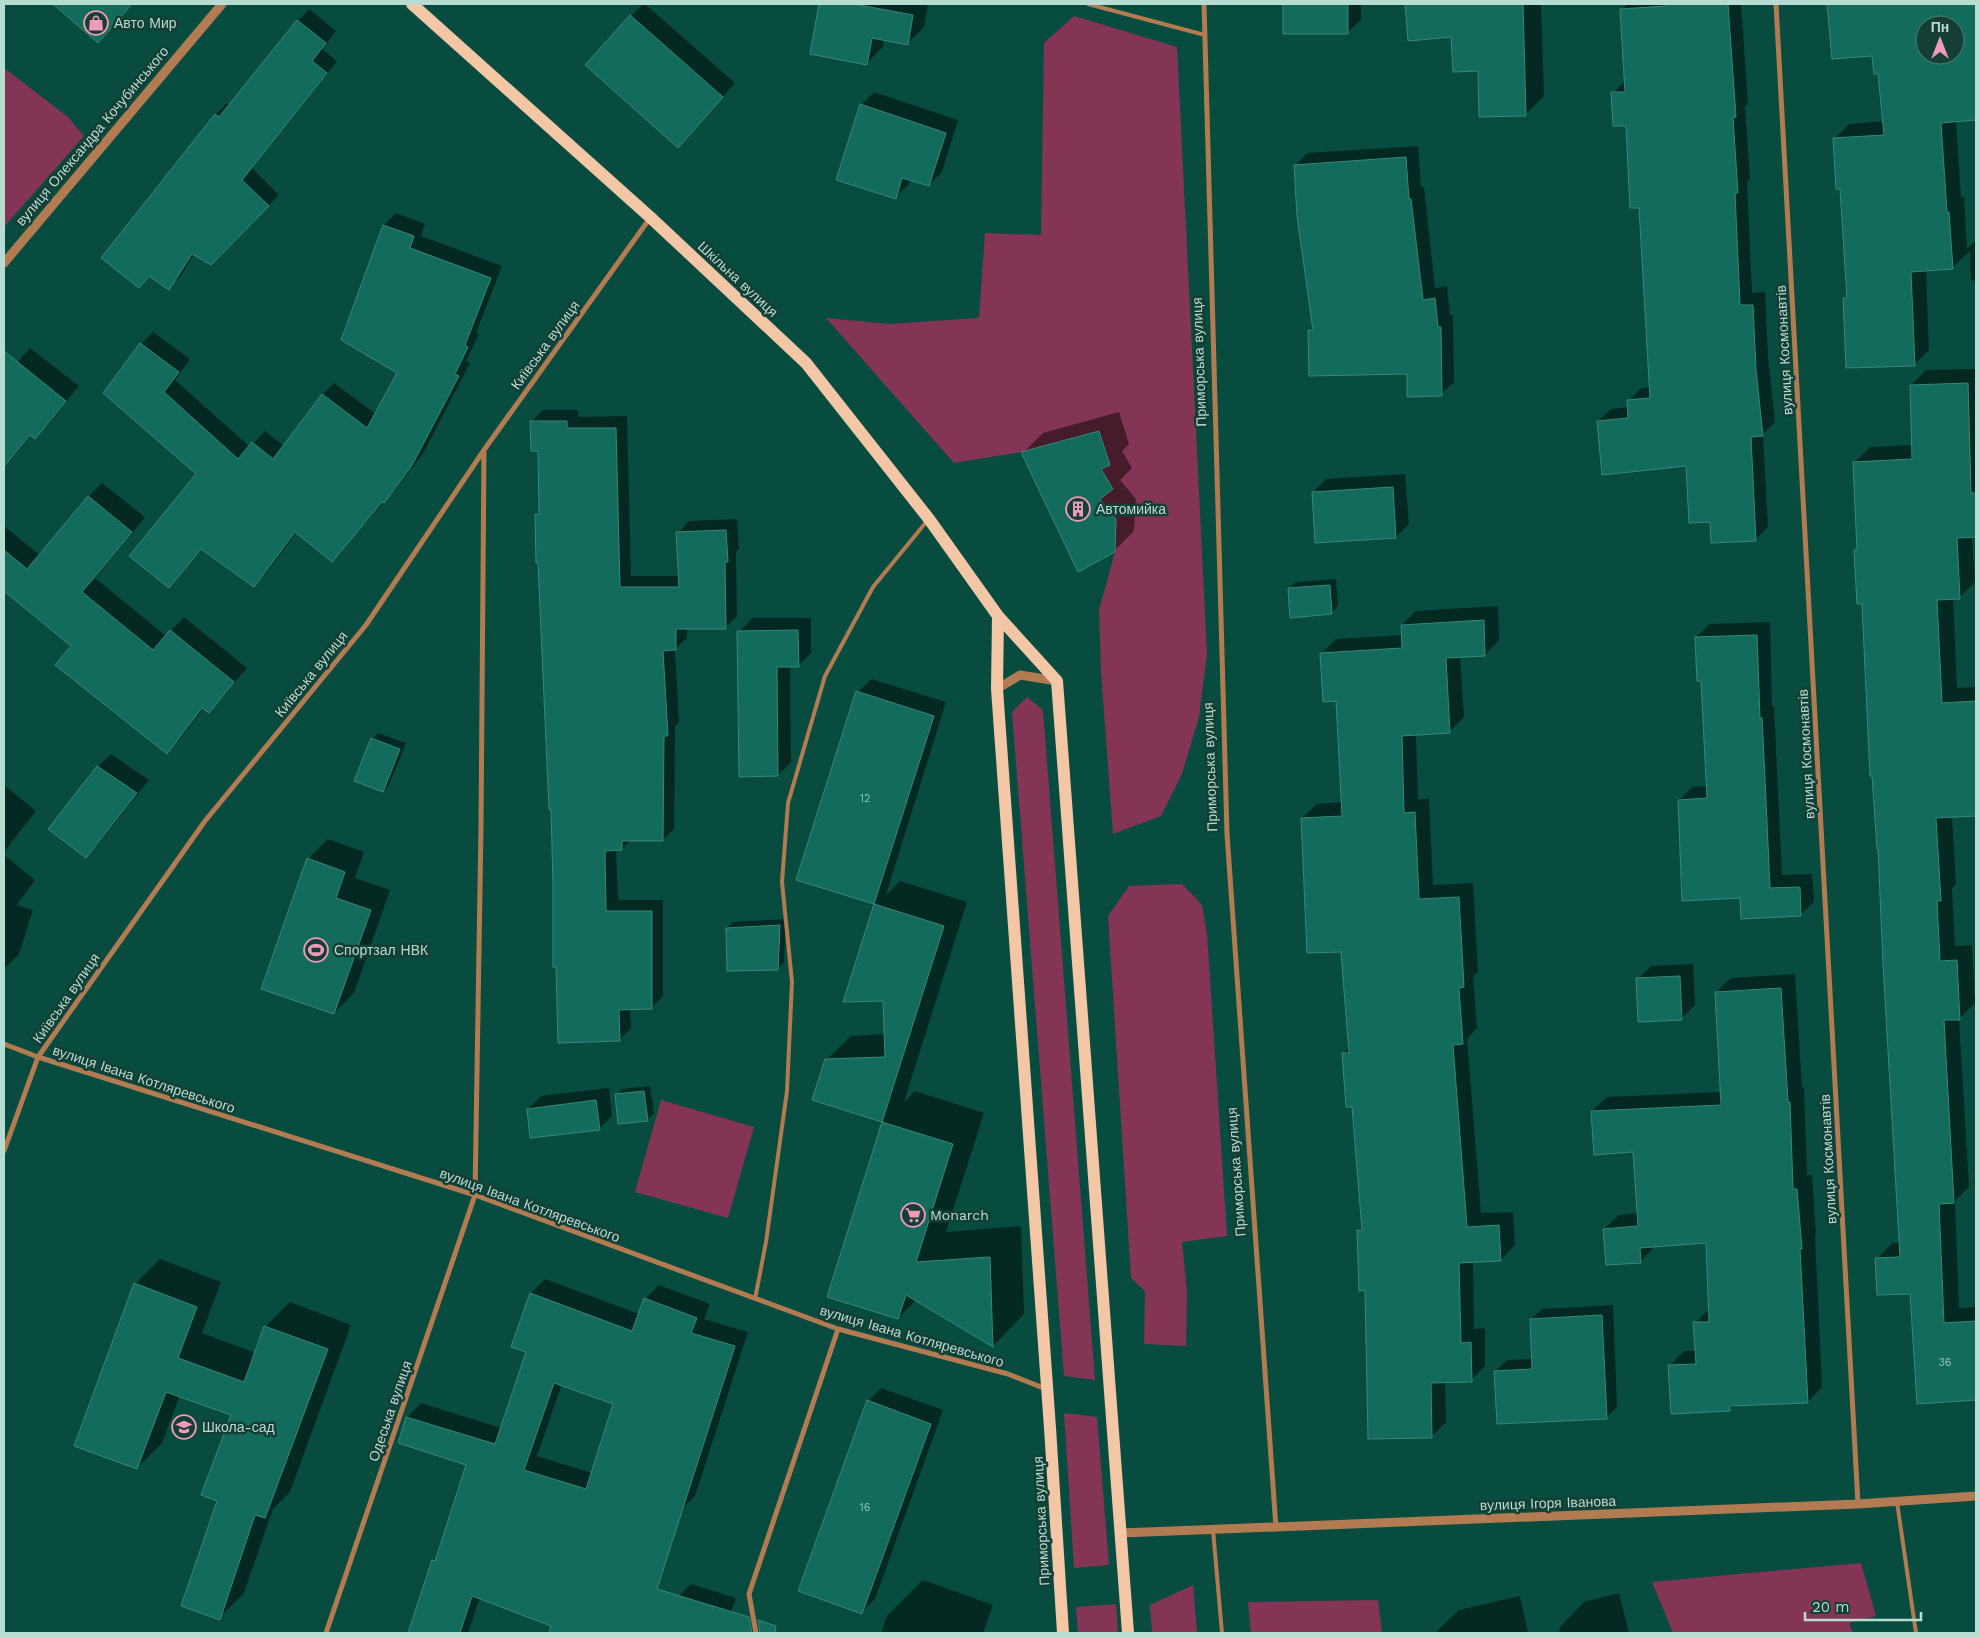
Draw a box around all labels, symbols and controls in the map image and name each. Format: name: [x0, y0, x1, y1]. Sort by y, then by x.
shop icon: Авто Мир: [83, 10, 109, 36]
place label: Авто Мир: [114, 15, 177, 31]
north arrow: [1915, 15, 1965, 65]
text: Пн: [1931, 19, 1949, 35]
street label: вулиця Олександра Кочубинського: [12, 43, 172, 229]
street label: Шкільна вулиця: [695, 238, 781, 320]
street label: вулиця Космонавтів: [1773, 285, 1795, 415]
street label: Київська вулиця: [507, 297, 583, 393]
street label: Приморська вулиця: [1189, 297, 1209, 427]
building icon: Автомийка: [1065, 496, 1091, 522]
place label: Автомийка: [1096, 501, 1166, 517]
street label: Київська вулиця: [271, 628, 351, 720]
street label: вулиця Космонавтів: [1795, 689, 1817, 819]
street label: Приморська вулиця: [1200, 702, 1220, 832]
house number: 12: [860, 792, 870, 805]
sports icon: Спортзал НВК: [303, 937, 329, 963]
place label: Спортзал НВК: [334, 942, 429, 958]
street label: Київська вулиця: [29, 950, 103, 1046]
street label: вулиця Івана Котляревського: [51, 1042, 237, 1116]
street label: вулиця Космонавтів: [1817, 1094, 1839, 1224]
street label: Приморська вулиця: [1224, 1107, 1248, 1237]
street label: вулиця Івана Котляревського: [438, 1165, 623, 1245]
supermarket icon: Monarch: [900, 1202, 926, 1228]
place label: Monarch: [930, 1207, 989, 1223]
street label: вулиця Івана Котляревського: [818, 1302, 1006, 1370]
house number: 36: [1938, 1356, 1952, 1369]
street label: Одеська вулиця: [365, 1359, 415, 1463]
school or university icon: Школа-сад: [171, 1414, 197, 1440]
place label: Школа-сад: [202, 1419, 275, 1435]
street label: Приморська вулиця: [1030, 1456, 1052, 1586]
street label: вулиця Ігоря Іванова: [1480, 1493, 1617, 1513]
house number: 16: [860, 1501, 871, 1514]
scale bar: [1805, 1590, 1921, 1622]
text: 20 m: [1812, 1598, 1850, 1616]

